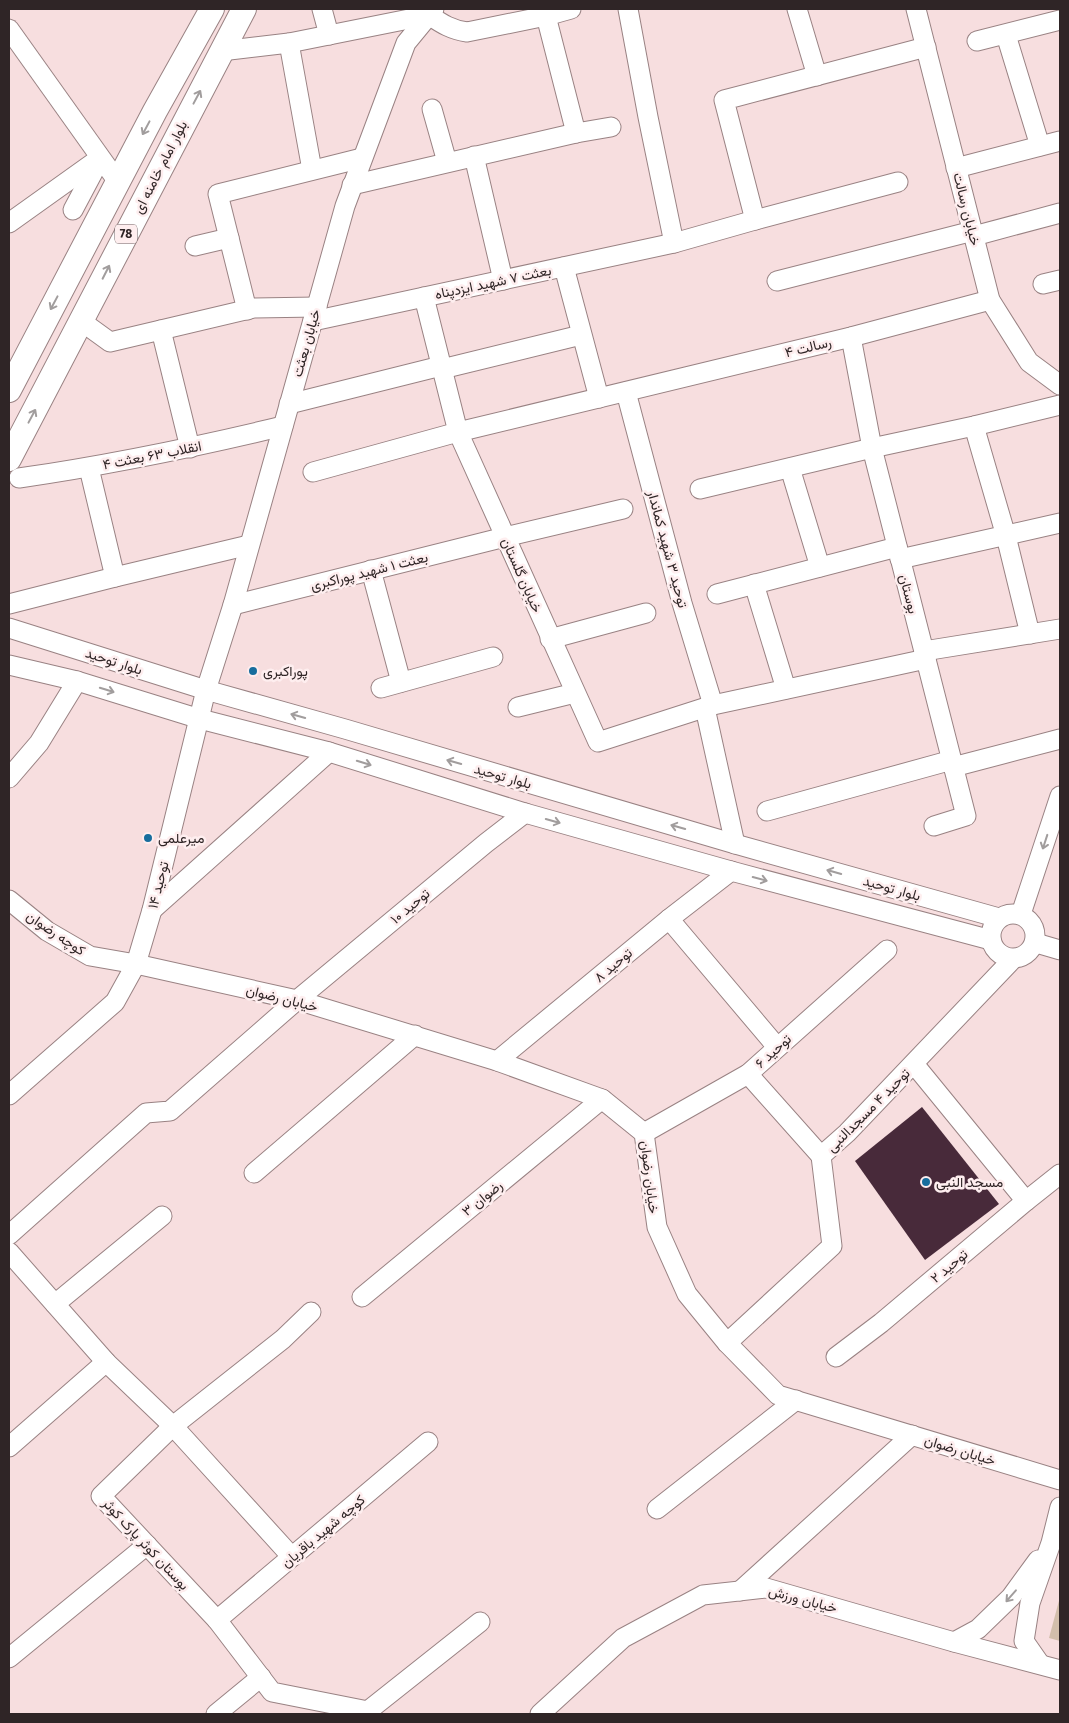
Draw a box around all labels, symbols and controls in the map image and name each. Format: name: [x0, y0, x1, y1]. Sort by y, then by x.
one-way arrow: [192, 89, 202, 104]
street label: بلوار امام خامنه ای: [130, 118, 191, 217]
one-way arrow: [141, 120, 151, 135]
street label: خیابان رسالت: [949, 171, 984, 247]
road number: 78: [115, 224, 137, 243]
street label: بعثت ۷ شهید ایزدپناه: [433, 262, 553, 304]
one-way arrow: [102, 265, 111, 280]
one-way arrow: [49, 295, 59, 310]
street label: خیابان بعثت: [289, 307, 324, 379]
street label: رسالت ۴: [783, 333, 833, 361]
one-way arrow: [27, 409, 37, 424]
street label: انقلاب ۶۳ بعثت ۴: [101, 438, 203, 473]
street label: توحید ۳ شهید کماندار: [643, 488, 691, 610]
street label: خیابان گلستان: [497, 535, 546, 615]
street label: بعثت ۱ شهید پوراکبری: [309, 549, 430, 595]
street label: بوستان: [895, 573, 922, 616]
street label: بلوار توحید: [83, 644, 145, 679]
place label: پوراکبری: [263, 663, 308, 681]
marker: پوراکبری: [247, 665, 259, 677]
one-way arrow: [99, 686, 115, 696]
one-way arrow: [291, 711, 307, 721]
one-way arrow: [447, 756, 463, 766]
one-way arrow: [356, 759, 372, 769]
street label: بلوار توحید: [472, 760, 534, 793]
one-way arrow: [545, 817, 561, 826]
one-way arrow: [670, 822, 686, 832]
place label: میرعلمی: [158, 830, 204, 847]
marker: میرعلمی: [142, 832, 154, 844]
one-way arrow: [1040, 834, 1049, 850]
street label: توحید ۱۴: [144, 860, 173, 911]
one-way arrow: [826, 866, 842, 876]
street label: بلوار توحید: [861, 872, 923, 905]
one-way arrow: [752, 874, 768, 884]
street label: توحید ۱۰: [387, 885, 433, 928]
street label: کوچه رضوان: [23, 908, 88, 960]
street label: توحید ۸: [591, 945, 636, 986]
street label: خیابان رضوان: [244, 981, 320, 1016]
street label: توحید ۶: [752, 1031, 795, 1072]
street label: توحید ۴ مسجدالنبی: [823, 1065, 914, 1156]
street label: خیابان رضوان: [637, 1140, 662, 1215]
place label: مسجد النبی: [936, 1174, 1003, 1191]
marker: مسجد النبی: [920, 1176, 932, 1188]
street label: رضوان ۳: [459, 1177, 506, 1220]
street label: توحید ۲: [927, 1246, 971, 1287]
street label: خیابان رضوان: [922, 1432, 997, 1469]
street label: کوچه شهید باقریان: [278, 1491, 369, 1572]
street label: بوستان کوثر پارک کوثر: [97, 1494, 192, 1594]
street label: خیابان ورزش: [767, 1582, 839, 1617]
one-way arrow: [1006, 1589, 1017, 1602]

